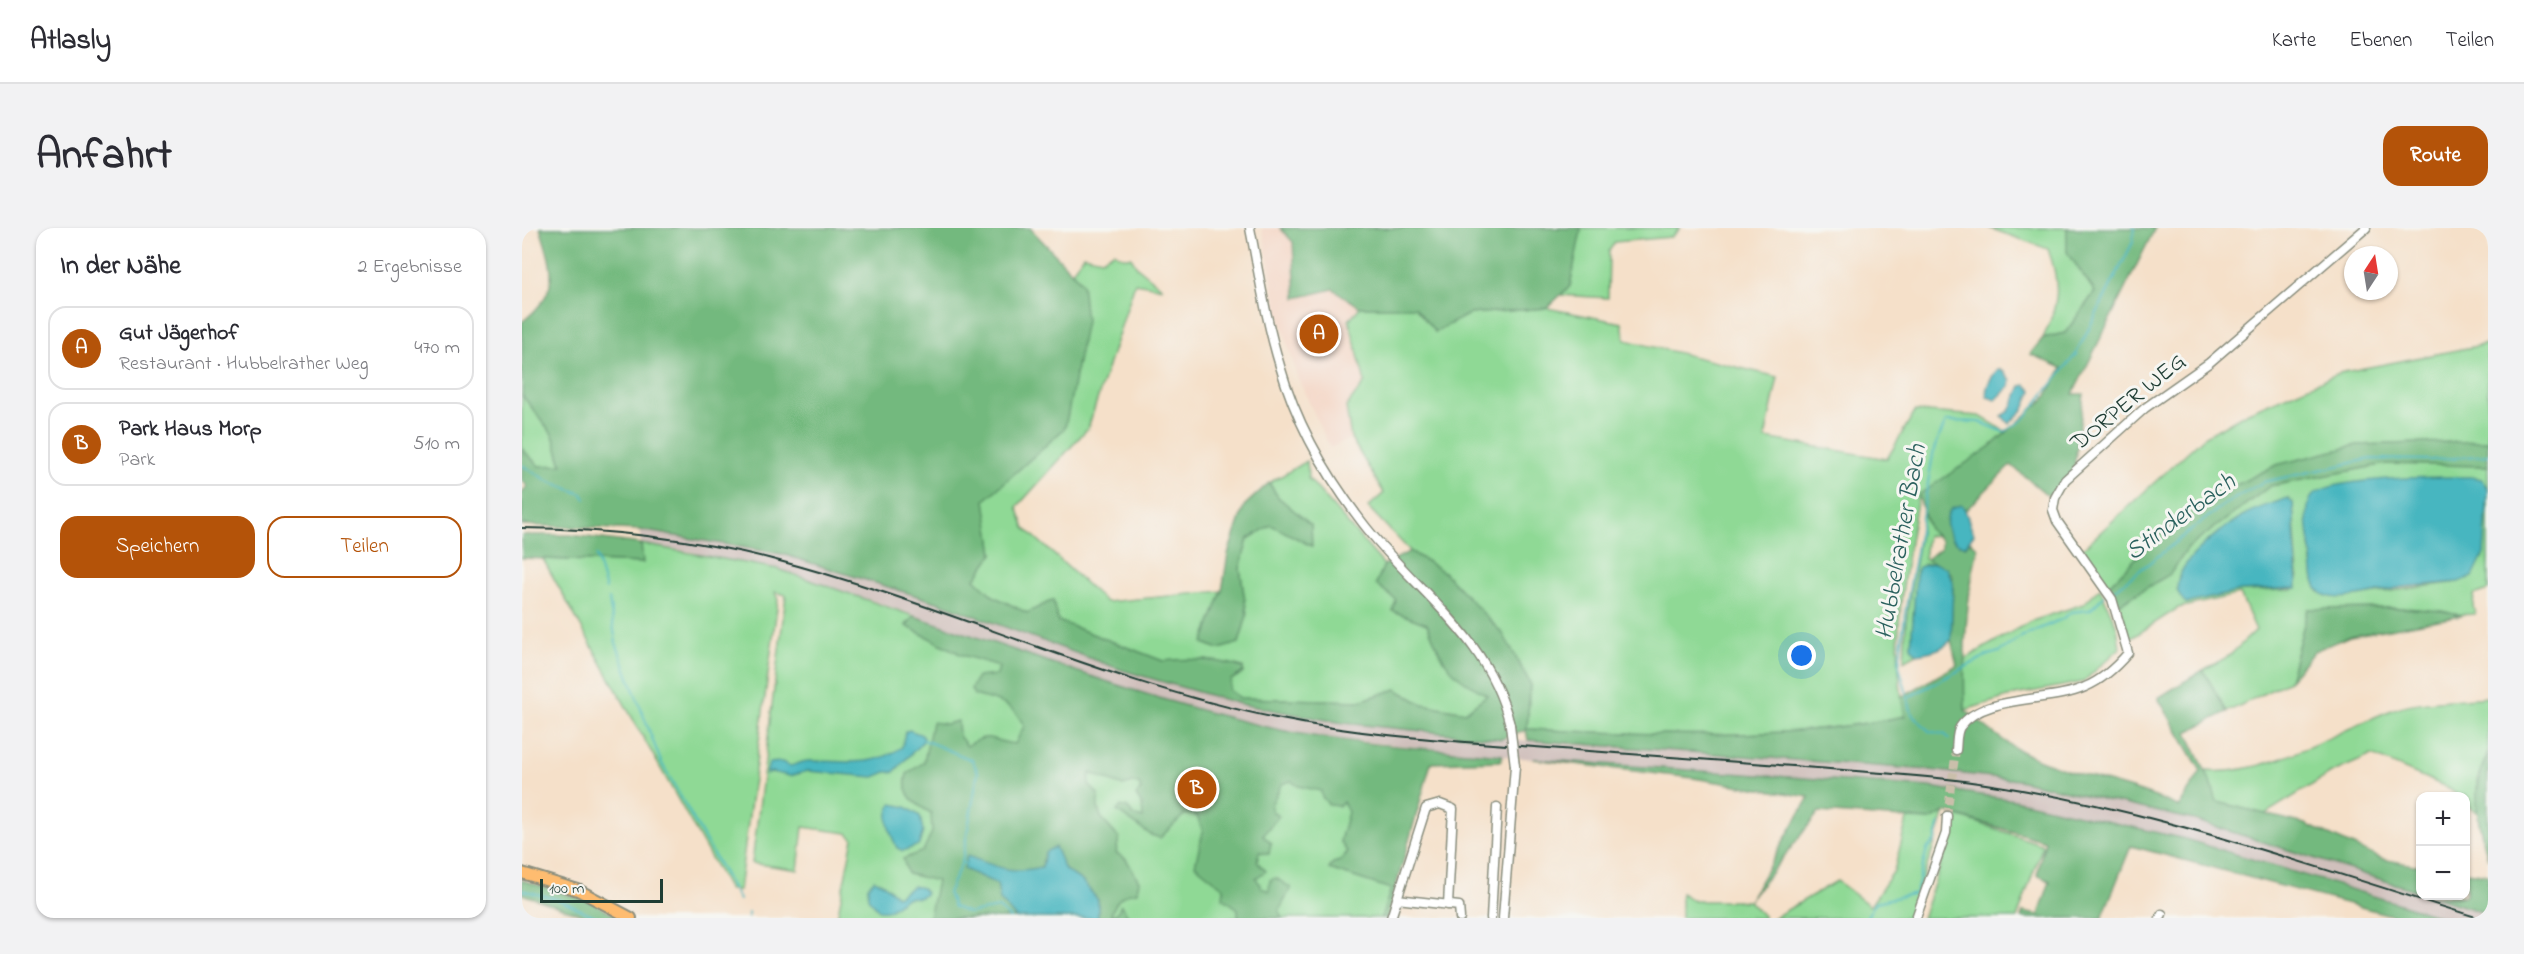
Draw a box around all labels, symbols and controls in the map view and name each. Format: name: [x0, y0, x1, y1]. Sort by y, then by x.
text: Atlasly: [30, 21, 111, 62]
text: Karte: [2272, 26, 2316, 56]
text: Ebenen: [2349, 26, 2412, 56]
text: Teilen: [2445, 26, 2494, 56]
text: Anfahrt: [36, 126, 172, 187]
button: Route: [2383, 126, 2488, 186]
north arrow: [2344, 246, 2398, 300]
text: In der Nähe: [60, 248, 181, 286]
text: 2 Ergebnisse: [357, 253, 462, 282]
pin: A: [1300, 312, 1338, 356]
text: Gut Jägerhof: [119, 318, 239, 350]
text: A: [75, 334, 88, 363]
text: 470 m: [414, 334, 460, 363]
street label: DORPER WEG: [2063, 345, 2194, 461]
text: Restaurant · Hubbelrather Weg: [119, 350, 369, 379]
text: Park Haus Morp: [119, 414, 262, 446]
text: B: [75, 430, 88, 459]
text: 510 m: [413, 430, 460, 459]
water label: Hubbelrather Bach: [1866, 441, 1938, 643]
text: Park: [119, 446, 155, 475]
water label: Stinderbach: [2118, 464, 2245, 571]
button: Speichern: [60, 516, 255, 578]
button: Teilen: [267, 516, 462, 578]
your location: [1787, 641, 1816, 670]
pin: B: [1178, 766, 1216, 812]
map controls: [2416, 792, 2470, 900]
button: +: [2416, 792, 2470, 846]
button: −: [2416, 846, 2470, 900]
scale bar: [540, 876, 663, 904]
text: 100 m: [549, 877, 584, 901]

